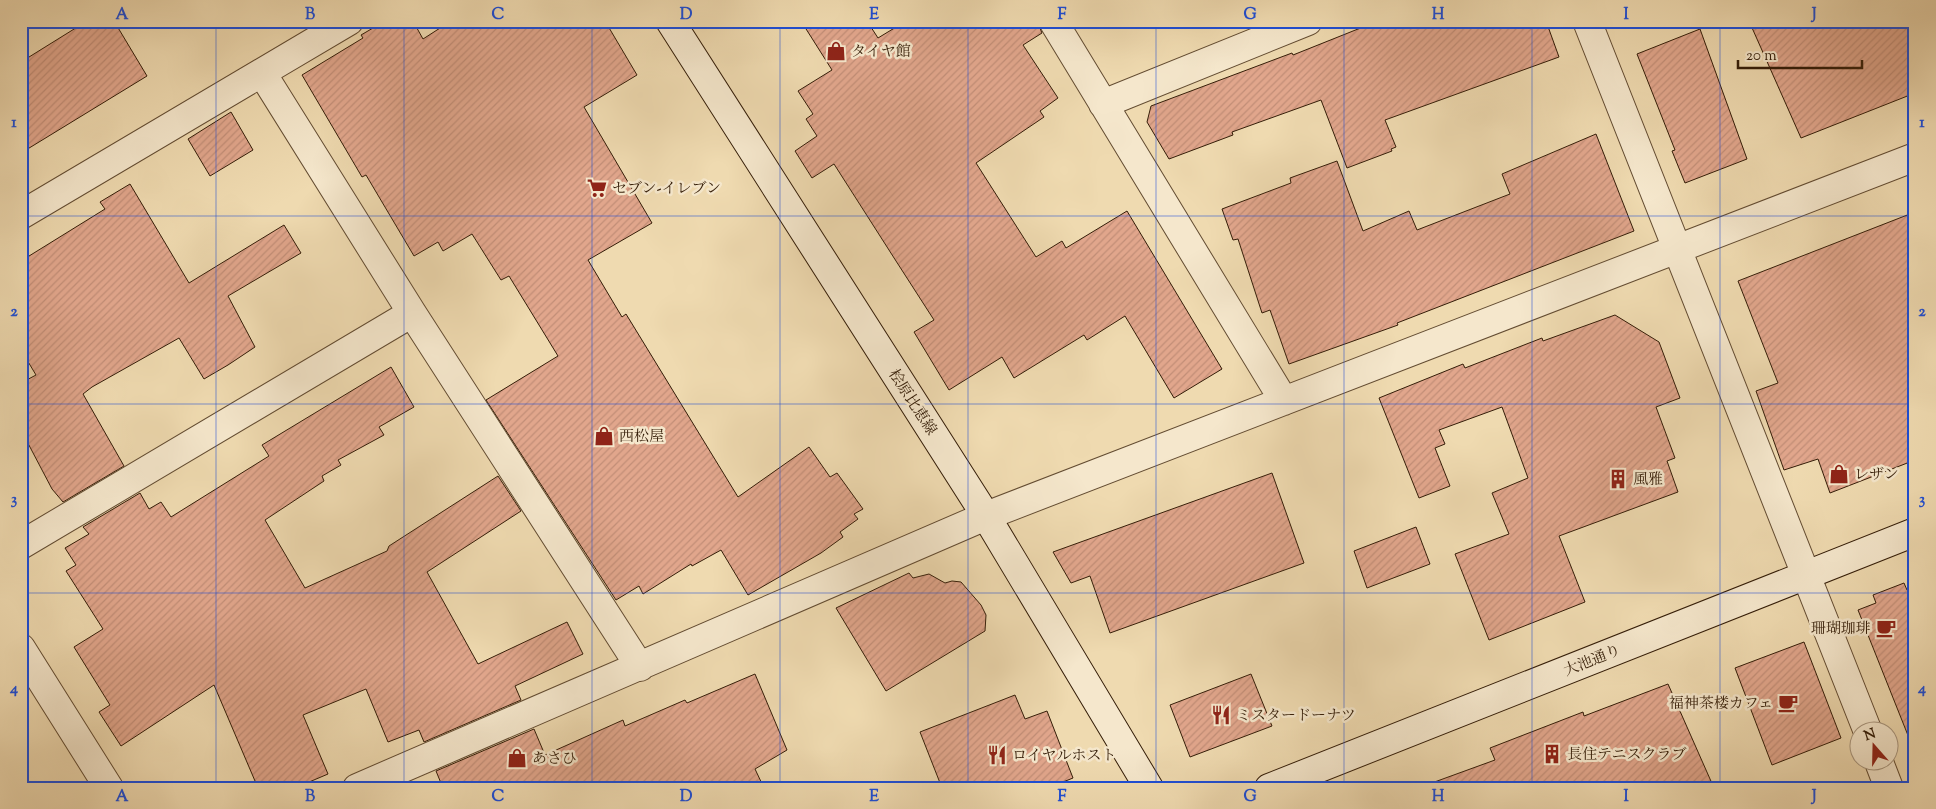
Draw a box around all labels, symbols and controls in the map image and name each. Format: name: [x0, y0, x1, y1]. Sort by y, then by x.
text: A: [116, 4, 129, 27]
text: B: [305, 4, 315, 27]
text: C: [492, 4, 505, 27]
text: D: [680, 4, 693, 27]
text: E: [869, 4, 879, 27]
text: F: [1058, 4, 1067, 27]
text: G: [1243, 4, 1257, 27]
text: H: [1432, 4, 1445, 27]
text: I: [1623, 4, 1629, 27]
text: J: [1810, 4, 1817, 27]
scale bar: [1738, 38, 1862, 70]
shop icon: タイヤ館: [825, 40, 847, 62]
place label: タイヤ館: [851, 42, 911, 63]
text: 20 m: [1746, 46, 1777, 67]
text: 1: [11, 112, 17, 135]
text: 1: [1919, 112, 1925, 135]
supermarket icon: セブン-イレブン: [586, 177, 608, 199]
place label: セブン-イレブン: [612, 179, 721, 200]
text: 2: [10, 301, 18, 324]
text: 2: [1918, 301, 1926, 324]
street label: 桧原比恵線: [883, 366, 941, 440]
shop icon: 西松屋: [593, 425, 615, 447]
place label: 西松屋: [619, 427, 664, 448]
shop icon: レザン: [1828, 463, 1850, 485]
place label: レザン: [1854, 465, 1899, 486]
building icon: 風雅: [1607, 468, 1629, 490]
place label: 風雅: [1633, 470, 1663, 491]
text: 3: [11, 489, 18, 512]
text: 3: [1919, 489, 1926, 512]
cafe icon: 珊瑚珈琲: [1875, 617, 1897, 639]
place label: 珊瑚珈琲: [1811, 619, 1871, 640]
street label: 大池通り: [1561, 640, 1624, 682]
text: 4: [9, 678, 18, 701]
text: 4: [1917, 678, 1926, 701]
cafe icon: 福神茶楼カフェ: [1777, 692, 1799, 714]
place label: 福神茶楼カフェ: [1669, 694, 1773, 715]
restaurant icon: ミスタードーナツ: [1210, 704, 1232, 726]
place label: ミスタードーナツ: [1236, 706, 1356, 727]
north arrow: [1848, 722, 1898, 772]
text: N: [1862, 724, 1879, 747]
building icon: 長住テニスクラブ: [1541, 743, 1563, 765]
restaurant icon: ロイヤルホスト: [986, 744, 1008, 766]
place label: 長住テニスクラブ: [1567, 745, 1686, 766]
place label: ロイヤルホスト: [1012, 746, 1116, 767]
shop icon: あさひ: [506, 747, 528, 769]
place label: あさひ: [532, 749, 577, 770]
text: A: [116, 786, 129, 809]
text: B: [305, 786, 315, 809]
text: C: [492, 786, 505, 809]
text: D: [680, 786, 693, 809]
text: E: [869, 786, 879, 809]
text: F: [1058, 786, 1067, 809]
text: G: [1243, 786, 1257, 809]
text: H: [1432, 786, 1445, 809]
text: I: [1623, 786, 1629, 809]
text: J: [1810, 786, 1817, 809]

